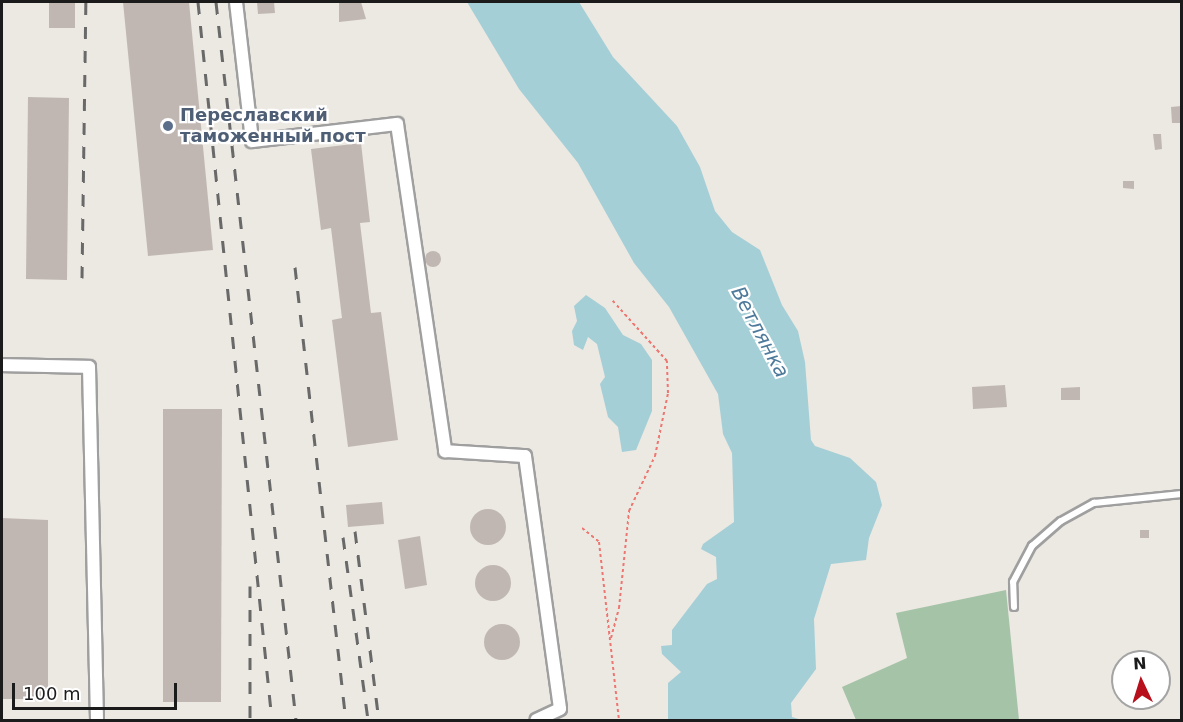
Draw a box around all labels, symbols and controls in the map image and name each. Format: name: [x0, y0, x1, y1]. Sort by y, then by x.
place label: Переславский таможенный пост: [180, 105, 366, 148]
marker: Переславский таможенный пост: [161, 119, 175, 133]
water label: Ветлянка: [726, 282, 794, 382]
north arrow: [1111, 650, 1171, 710]
text: N: [1132, 654, 1147, 673]
scale bar: [15, 671, 180, 709]
text: 100 m: [23, 683, 81, 704]

